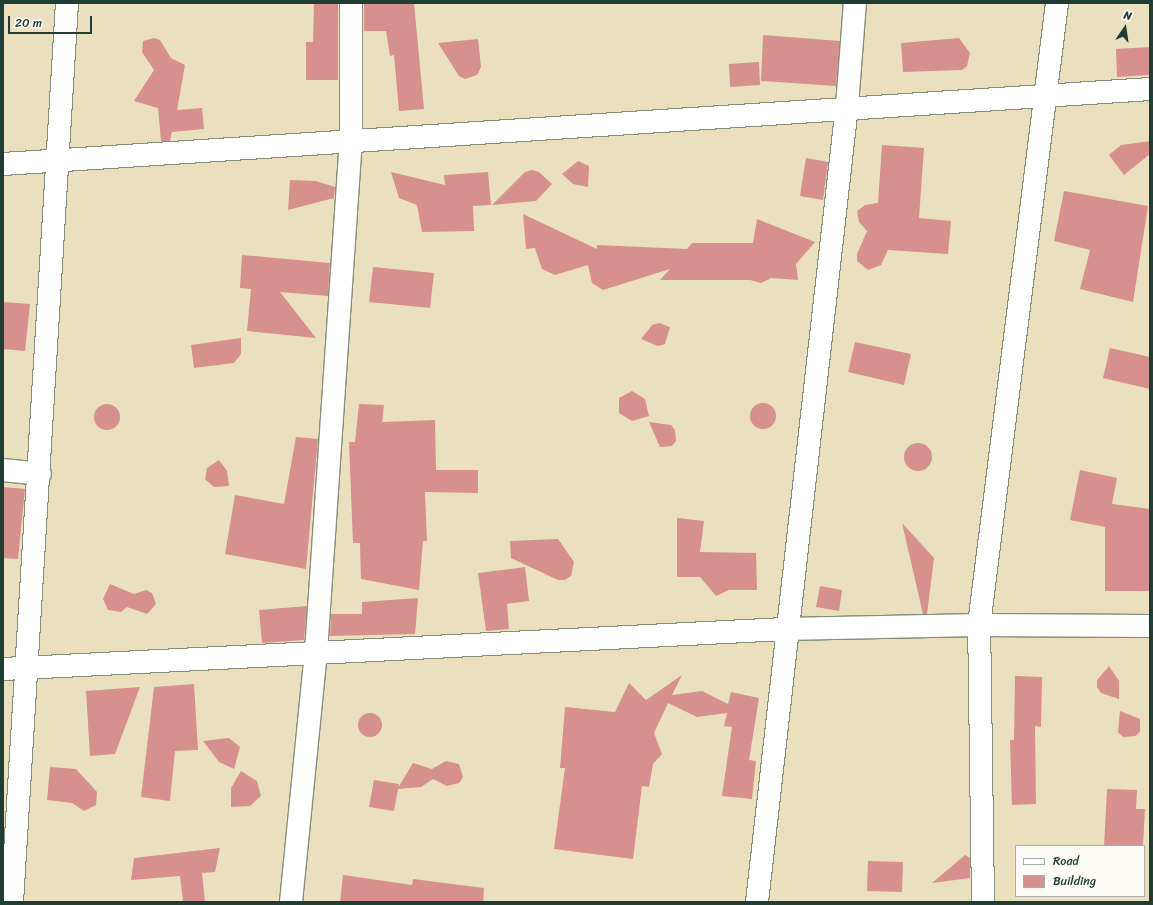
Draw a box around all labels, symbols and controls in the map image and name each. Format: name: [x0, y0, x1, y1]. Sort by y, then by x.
text: N: [1122, 6, 1134, 26]
scale bar: [10, 8, 94, 34]
north arrow: [1105, 8, 1145, 48]
text: 20 m: [15, 12, 42, 34]
legend: [1015, 845, 1145, 897]
text: Road: [1053, 850, 1079, 872]
text: Building: [1053, 870, 1096, 892]

